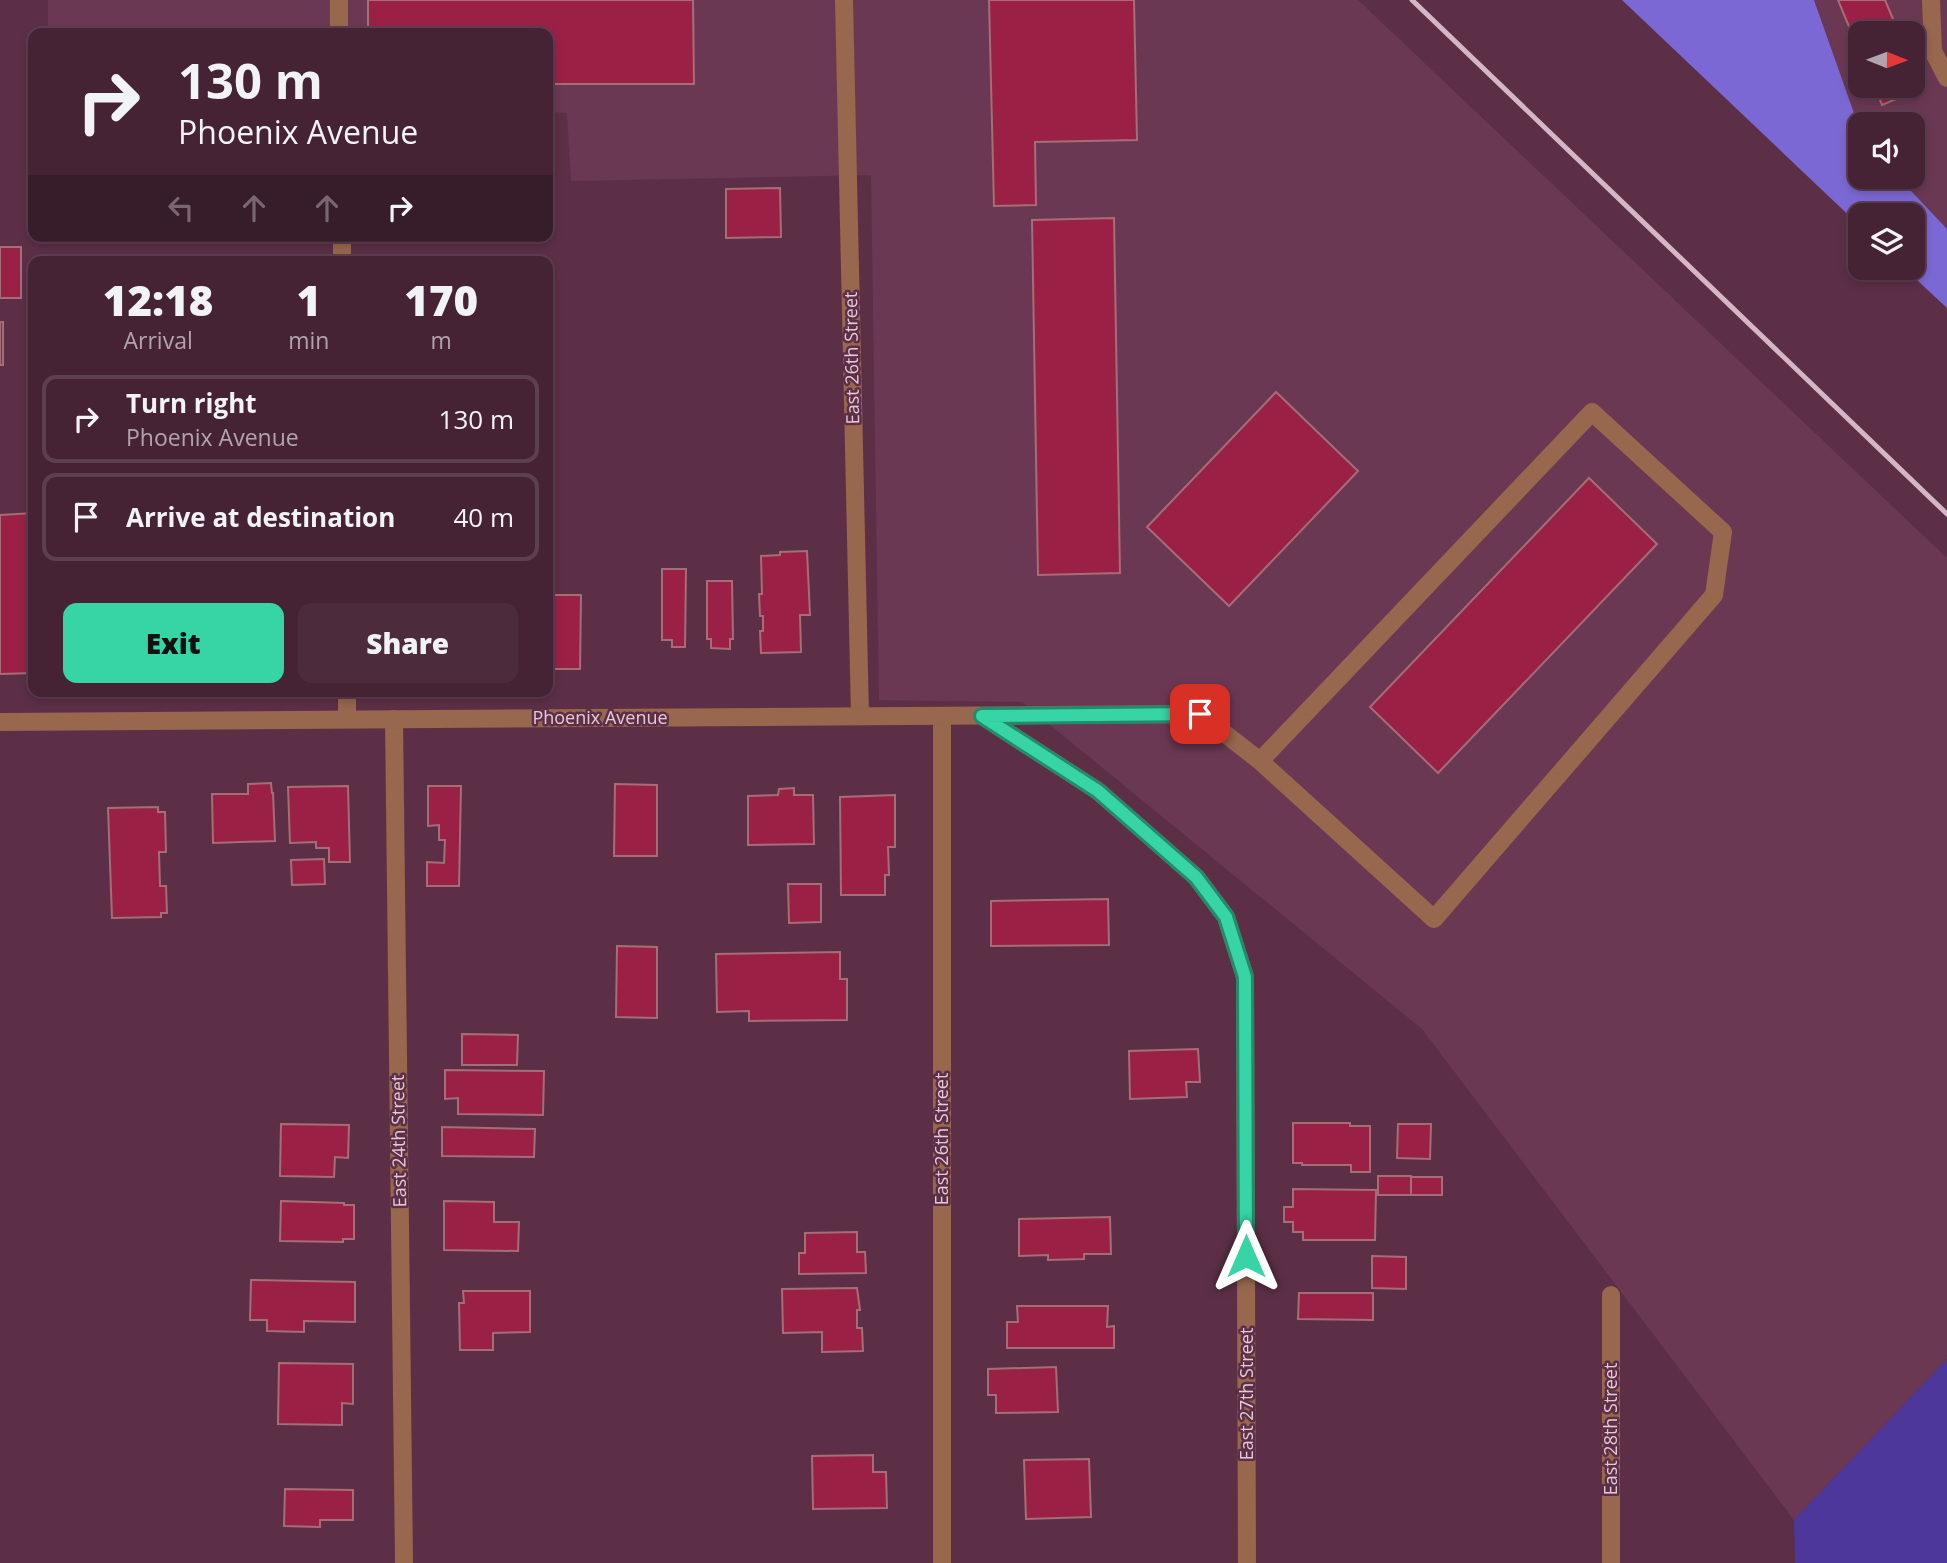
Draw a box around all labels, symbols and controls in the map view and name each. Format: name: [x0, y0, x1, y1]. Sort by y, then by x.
north arrow: [1848, 21, 1925, 98]
map controls: [1848, 21, 1925, 280]
text: 130 m: [178, 47, 323, 113]
icon: right: [63, 56, 154, 147]
text: Phoenix Avenue: [178, 110, 418, 153]
button: sound: [1848, 112, 1925, 189]
icon: left: [162, 189, 200, 227]
icon: ahead: [235, 189, 273, 227]
icon: ahead: [308, 189, 346, 227]
icon: right: [381, 189, 419, 227]
button: layers: [1848, 203, 1925, 280]
text: 12:18: [103, 271, 213, 328]
text: 1: [297, 271, 321, 328]
text: 170: [404, 271, 478, 328]
street label: East 26th Street: [838, 291, 864, 425]
text: Arrival: [124, 324, 193, 356]
text: min: [288, 324, 329, 356]
text: m: [431, 324, 452, 356]
text: Turn right: [126, 385, 257, 421]
icon: right: [67, 400, 105, 438]
text: 130 m: [439, 401, 514, 437]
text: Phoenix Avenue: [126, 421, 299, 453]
icon: arrive: [67, 498, 105, 536]
text: Arrive at destination: [126, 499, 395, 535]
text: 40 m: [453, 499, 514, 535]
button: Exit: [63, 603, 284, 683]
button: Share: [298, 603, 518, 683]
pin: [1170, 684, 1230, 744]
icon: arrive: [1181, 695, 1219, 733]
street label: Phoenix Avenue: [532, 705, 668, 729]
street label: East 26th Street: [929, 1073, 953, 1205]
street label: East 24th Street: [385, 1074, 411, 1208]
position arrow: [1209, 1219, 1283, 1293]
street label: East 27th Street: [1234, 1328, 1258, 1460]
street label: East 28th Street: [1598, 1363, 1622, 1495]

